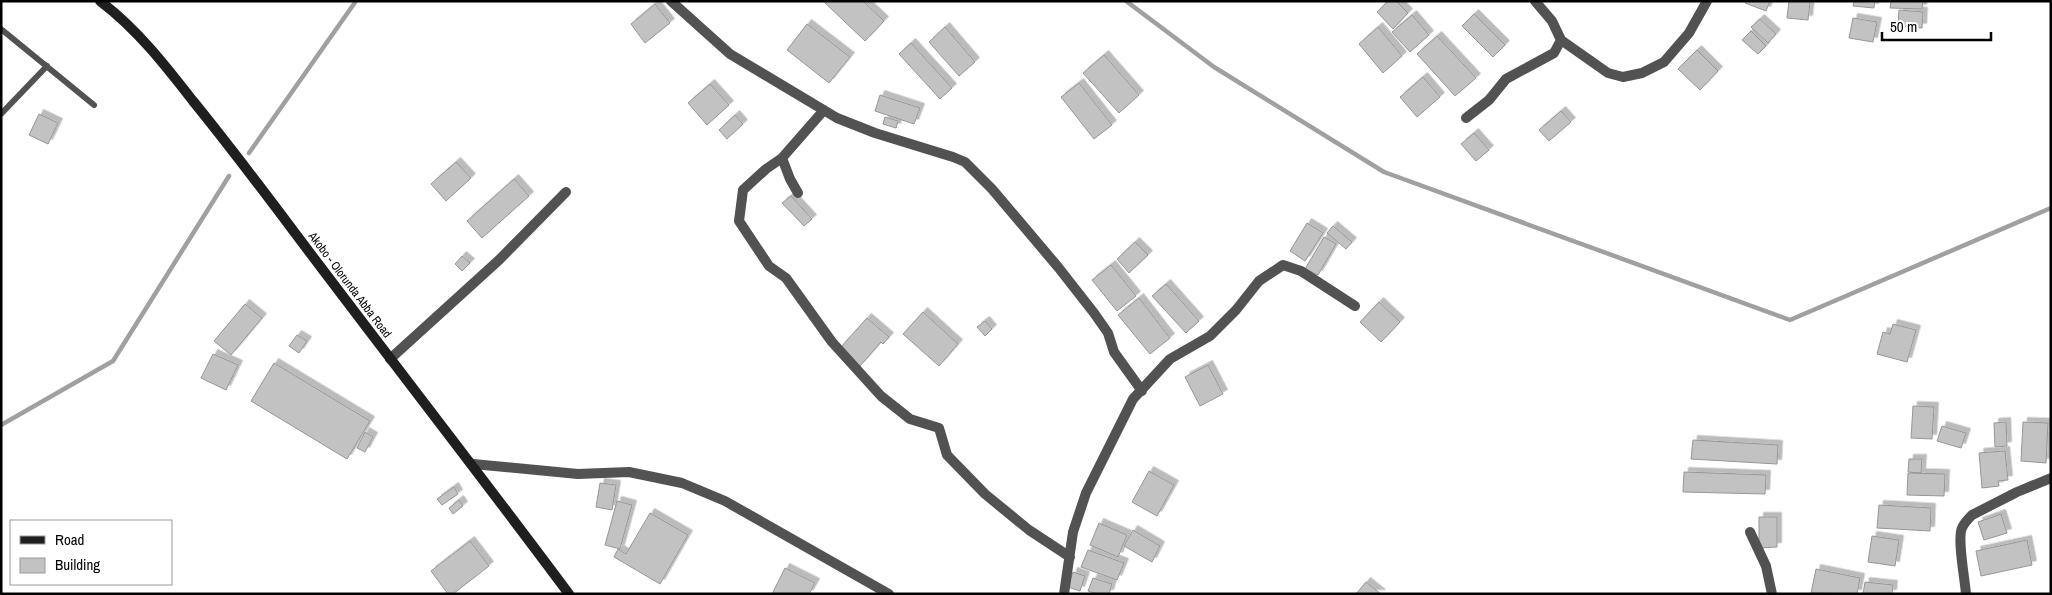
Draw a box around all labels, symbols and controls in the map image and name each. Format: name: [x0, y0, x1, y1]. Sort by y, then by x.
scale bar: [1882, 10, 1991, 42]
text: 50 m: [1890, 16, 1917, 37]
street label: Akobo - Olorunda Abba Road: [304, 228, 395, 341]
legend: [10, 520, 172, 585]
text: Road: [55, 529, 84, 550]
text: Building: [55, 554, 100, 575]

